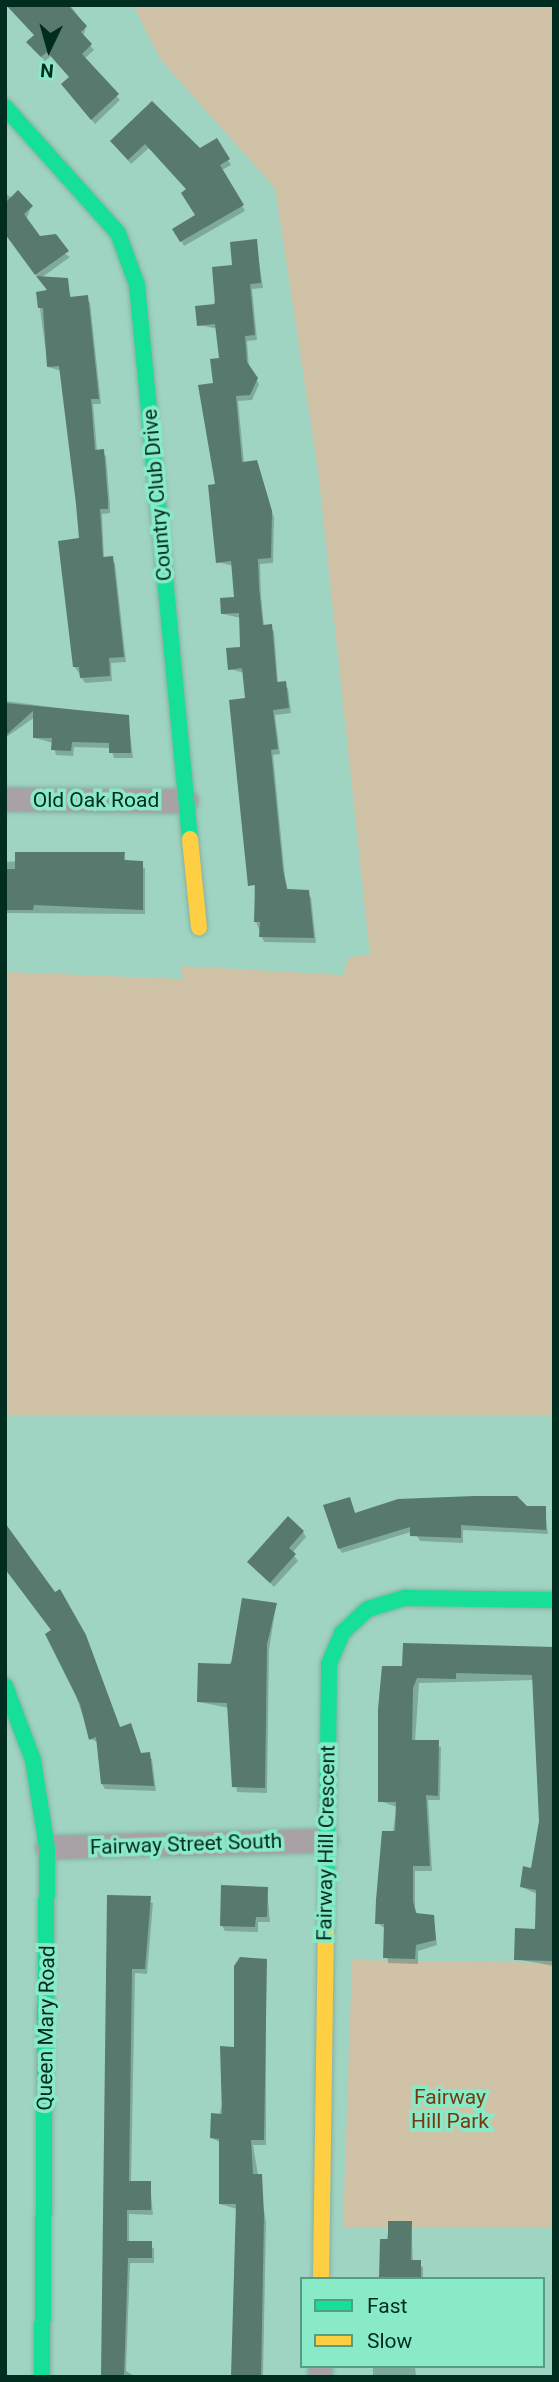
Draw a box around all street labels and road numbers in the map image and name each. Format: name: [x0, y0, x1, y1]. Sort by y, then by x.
street label: Country Club Drive: [137, 408, 177, 582]
street label: Old Oak Road: [33, 787, 159, 813]
street label: Fairway Hill Crescent: [312, 1745, 340, 1941]
street label: Fairway Street South: [89, 1828, 283, 1860]
street label: Queen Mary Road: [32, 1945, 60, 2111]

